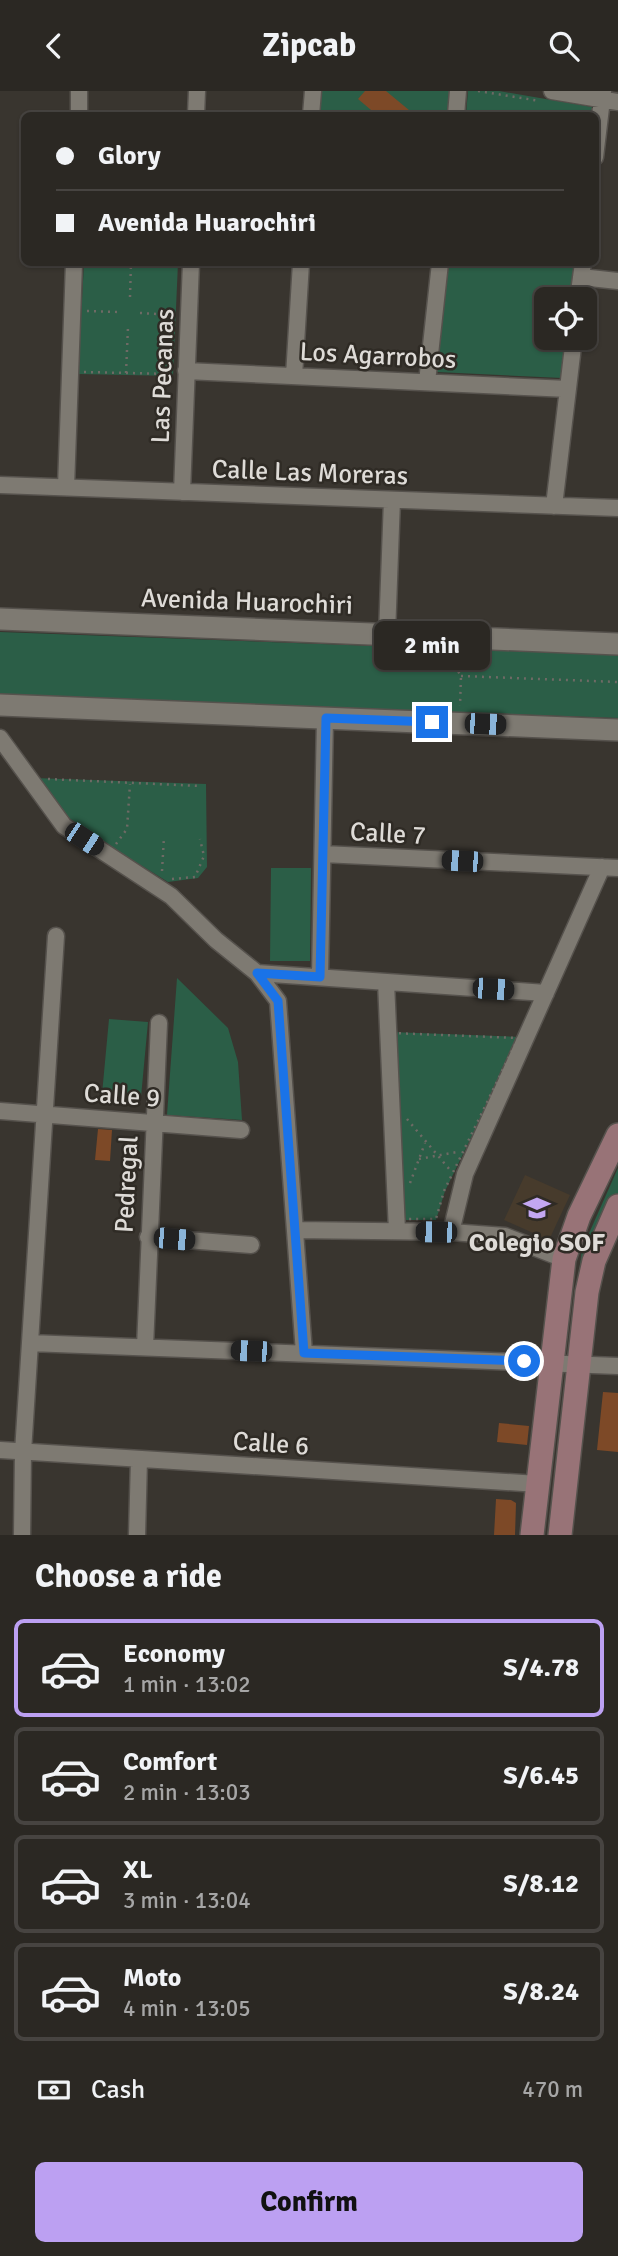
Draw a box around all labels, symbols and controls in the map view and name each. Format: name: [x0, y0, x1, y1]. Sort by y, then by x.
text: Zipcab: [262, 26, 356, 65]
icon: back: [35, 27, 73, 65]
icon: search: [545, 27, 583, 65]
text: Glory: [98, 140, 161, 172]
text: Avenida Huarochiri: [98, 207, 316, 239]
map controls: [534, 287, 597, 350]
button: locate: [534, 287, 597, 350]
street label: Las Pecanas: [145, 308, 181, 444]
street label: Los Agarrobos: [299, 336, 457, 376]
street label: Calle Las Moreras: [211, 454, 409, 492]
street label: Avenida Huarochiri: [140, 582, 353, 622]
callout: 2 min: [374, 621, 490, 669]
text: 2 min: [404, 631, 460, 660]
route end: [416, 706, 448, 738]
car: [464, 713, 507, 735]
street label: Calle 7: [349, 816, 427, 852]
car: [61, 819, 108, 859]
car: [441, 849, 484, 873]
car: [472, 977, 515, 1001]
street label: Calle 9: [83, 1077, 161, 1115]
street label: Pedregal: [108, 1135, 146, 1234]
school or university icon: Colegio SOF: [522, 1193, 552, 1223]
car: [415, 1221, 458, 1243]
car: [153, 1227, 196, 1251]
place label: Colegio SOF: [469, 1227, 605, 1259]
car: [230, 1340, 273, 1362]
route start: [508, 1345, 540, 1377]
street label: Calle 6: [232, 1425, 310, 1463]
text: Choose a ride: [35, 1557, 222, 1596]
icon: car: [39, 1637, 102, 1700]
text: Economy: [123, 1638, 225, 1670]
text: S/4.78: [503, 1652, 579, 1684]
text: 1 min · 13:02: [123, 1670, 251, 1699]
icon: car: [39, 1745, 102, 1808]
text: Comfort: [123, 1746, 217, 1778]
text: S/6.45: [503, 1760, 579, 1792]
text: 2 min · 13:03: [123, 1778, 251, 1807]
icon: car: [39, 1853, 102, 1916]
text: XL: [123, 1854, 153, 1886]
text: S/8.12: [503, 1868, 579, 1900]
text: 3 min · 13:04: [123, 1886, 251, 1915]
icon: car: [39, 1961, 102, 2024]
text: Moto: [123, 1962, 181, 1994]
text: S/8.24: [503, 1976, 579, 2008]
text: 4 min · 13:05: [123, 1994, 251, 2023]
icon: cash: [35, 2071, 73, 2109]
text: Cash: [91, 2074, 145, 2106]
text: 470 m: [522, 2075, 583, 2104]
button: Confirm: [35, 2162, 583, 2242]

